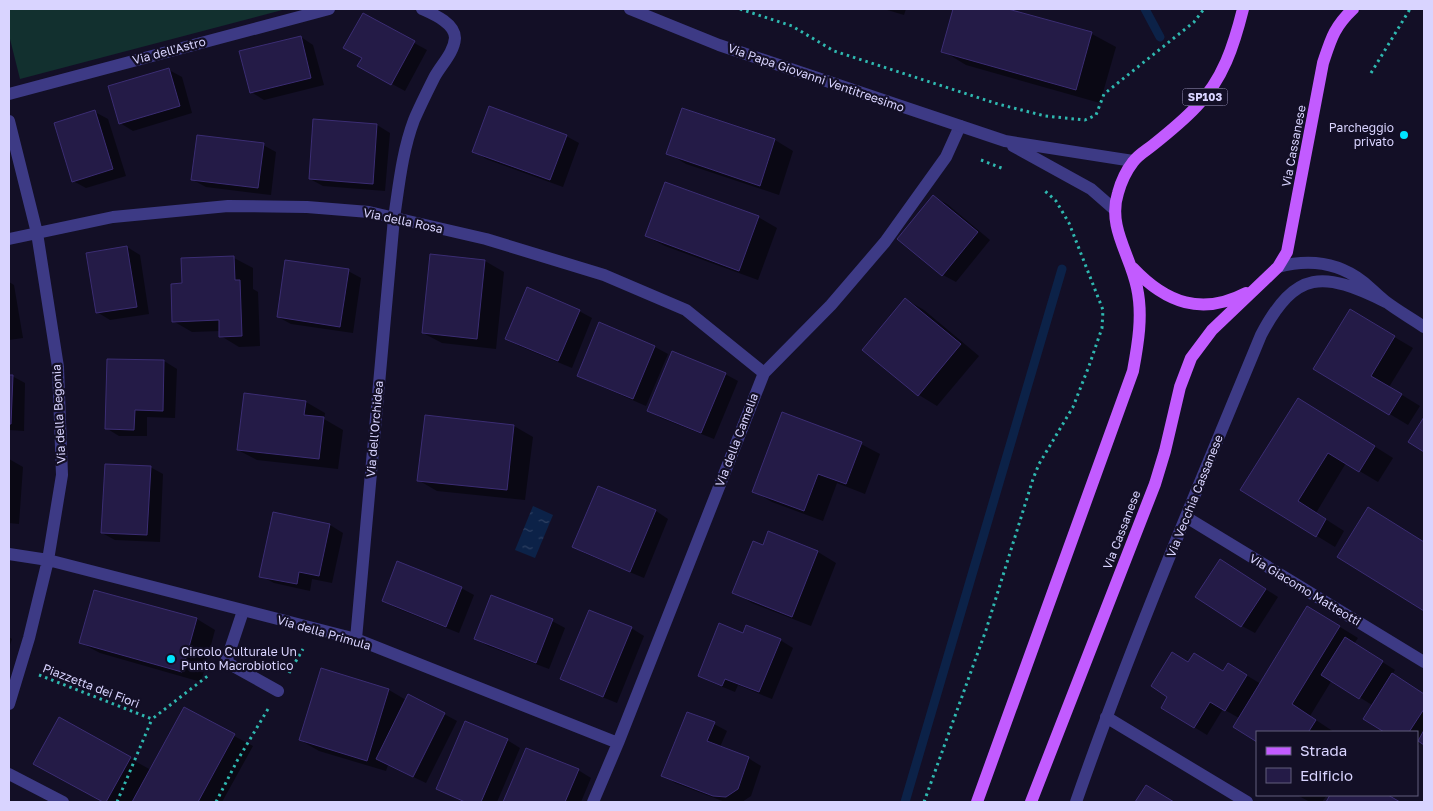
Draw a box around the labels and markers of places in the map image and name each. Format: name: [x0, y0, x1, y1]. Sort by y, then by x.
place label: Parcheggio privato: [1329, 120, 1394, 149]
marker: Parcheggio privato: [1398, 129, 1410, 141]
place label: Circolo Culturale Un Punto Macrobiotico: [181, 644, 297, 673]
marker: Circolo Culturale Un Punto Macrobiotico: [165, 653, 177, 665]

